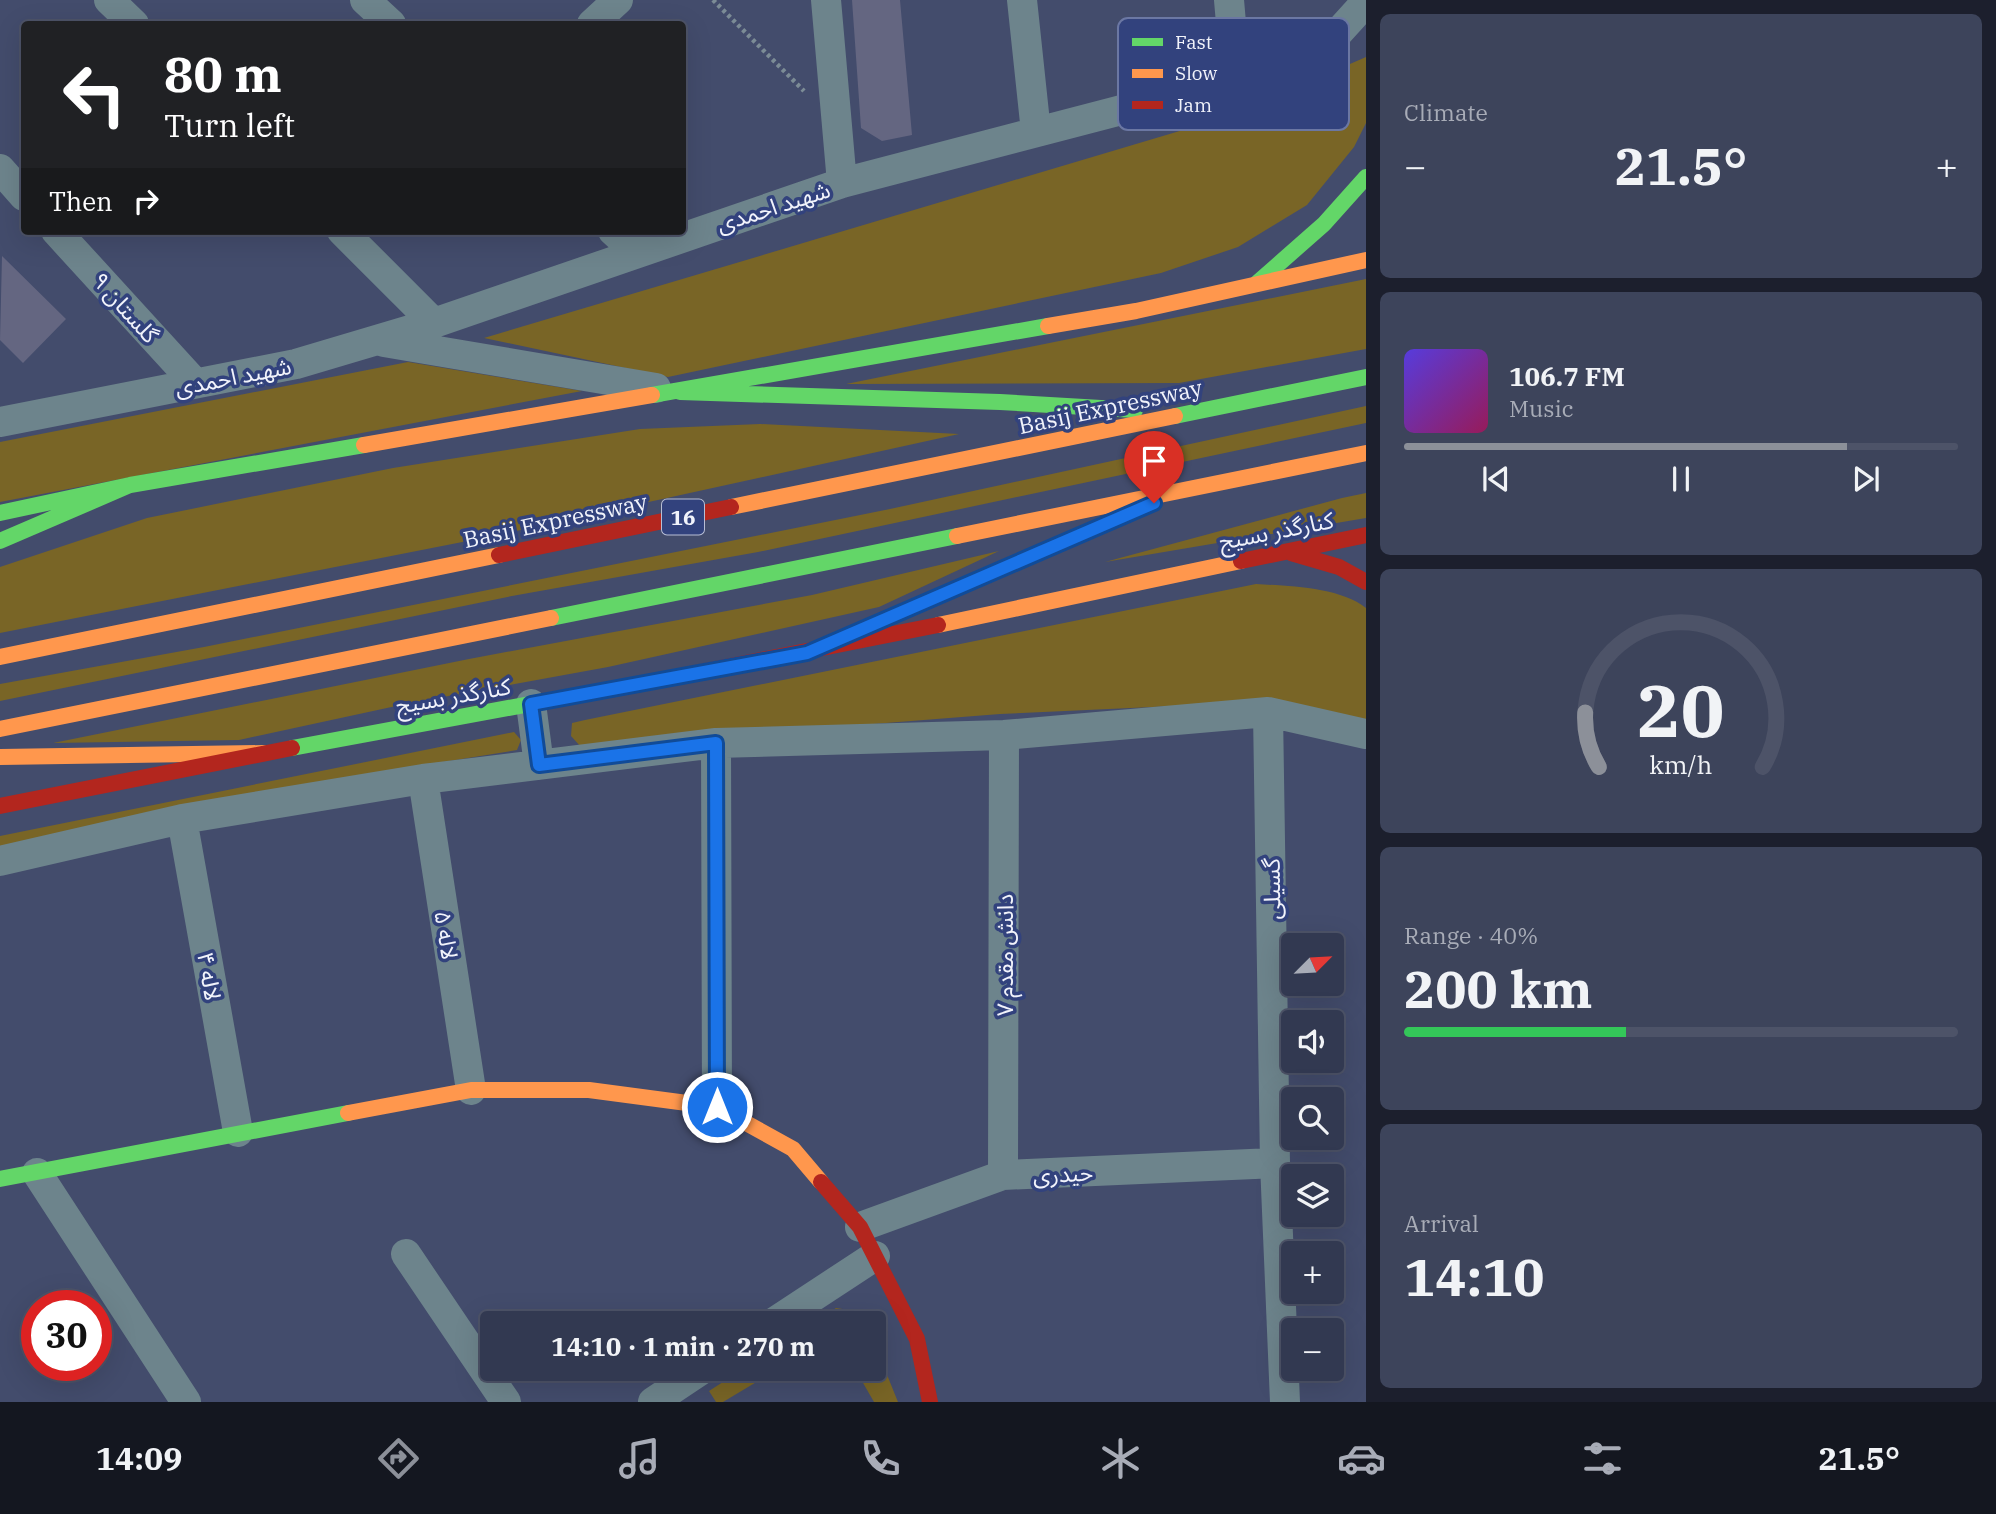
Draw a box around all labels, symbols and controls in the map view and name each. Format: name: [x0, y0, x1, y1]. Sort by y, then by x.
legend: [1118, 18, 1349, 130]
text: Fast: [1175, 30, 1213, 54]
text: 80 m: [164, 42, 282, 105]
icon: left: [49, 49, 140, 140]
text: Slow: [1175, 61, 1217, 85]
text: Jam: [1175, 93, 1212, 117]
text: Climate: [1404, 97, 1488, 127]
text: Turn left: [164, 104, 295, 146]
text: 21.5°: [1615, 132, 1747, 199]
text: −: [1404, 141, 1427, 190]
text: +: [1935, 141, 1958, 190]
street label: شهید احمدی: [712, 174, 834, 238]
icon: right: [127, 182, 165, 220]
text: Then: [49, 184, 113, 218]
street label: گلستان ۹: [86, 265, 166, 349]
street label: شهید احمدی: [172, 350, 294, 402]
text: 106.7 FM: [1509, 359, 1625, 393]
street label: Basij Expressway: [1015, 372, 1206, 440]
text: Music: [1509, 393, 1574, 423]
pin: [1124, 431, 1184, 503]
icon: arrive: [1135, 442, 1173, 480]
icon: previous: [1477, 460, 1515, 498]
icon: pause: [1662, 460, 1700, 498]
icon: next: [1847, 460, 1885, 498]
street label: Basij Expressway: [460, 486, 651, 554]
road number: 16: [662, 500, 704, 534]
street label: کنارگذر بسیج: [1216, 504, 1337, 559]
text: 20: [1637, 662, 1725, 757]
street label: کنارگذر بسیج: [393, 670, 514, 723]
text: km/h: [1649, 748, 1713, 781]
street label: گسیلی: [1255, 858, 1287, 920]
street label: دانش مقدم ۷: [989, 894, 1023, 1016]
street label: لاله ۵: [428, 908, 466, 962]
text: Range · 40%: [1404, 920, 1538, 950]
north arrow: [1281, 933, 1344, 996]
map controls: [1281, 933, 1344, 1381]
street label: لاله ۴: [191, 949, 229, 1003]
text: 200 km: [1404, 955, 1593, 1022]
button: sound: [1281, 1010, 1344, 1073]
position arrow: [680, 1070, 754, 1144]
button: search: [1281, 1087, 1344, 1150]
street label: حیدری: [1032, 1156, 1094, 1190]
button: layers: [1281, 1164, 1344, 1227]
text: Arrival: [1404, 1208, 1479, 1238]
button: +: [1281, 1241, 1344, 1304]
text: 14:10: [1404, 1243, 1545, 1310]
speed limit sign: 30: [21, 1290, 112, 1381]
button: −: [1281, 1318, 1344, 1381]
text: 14:10 · 1 min · 270 m: [551, 1329, 815, 1363]
icon: directions: [374, 1434, 423, 1483]
icon: music: [615, 1434, 664, 1483]
icon: phone: [856, 1434, 905, 1483]
icon: climate: [1096, 1434, 1145, 1483]
icon: car: [1337, 1434, 1386, 1483]
icon: filters: [1578, 1434, 1627, 1483]
text: 14:09: [96, 1437, 182, 1479]
text: 21.5°: [1818, 1437, 1900, 1479]

